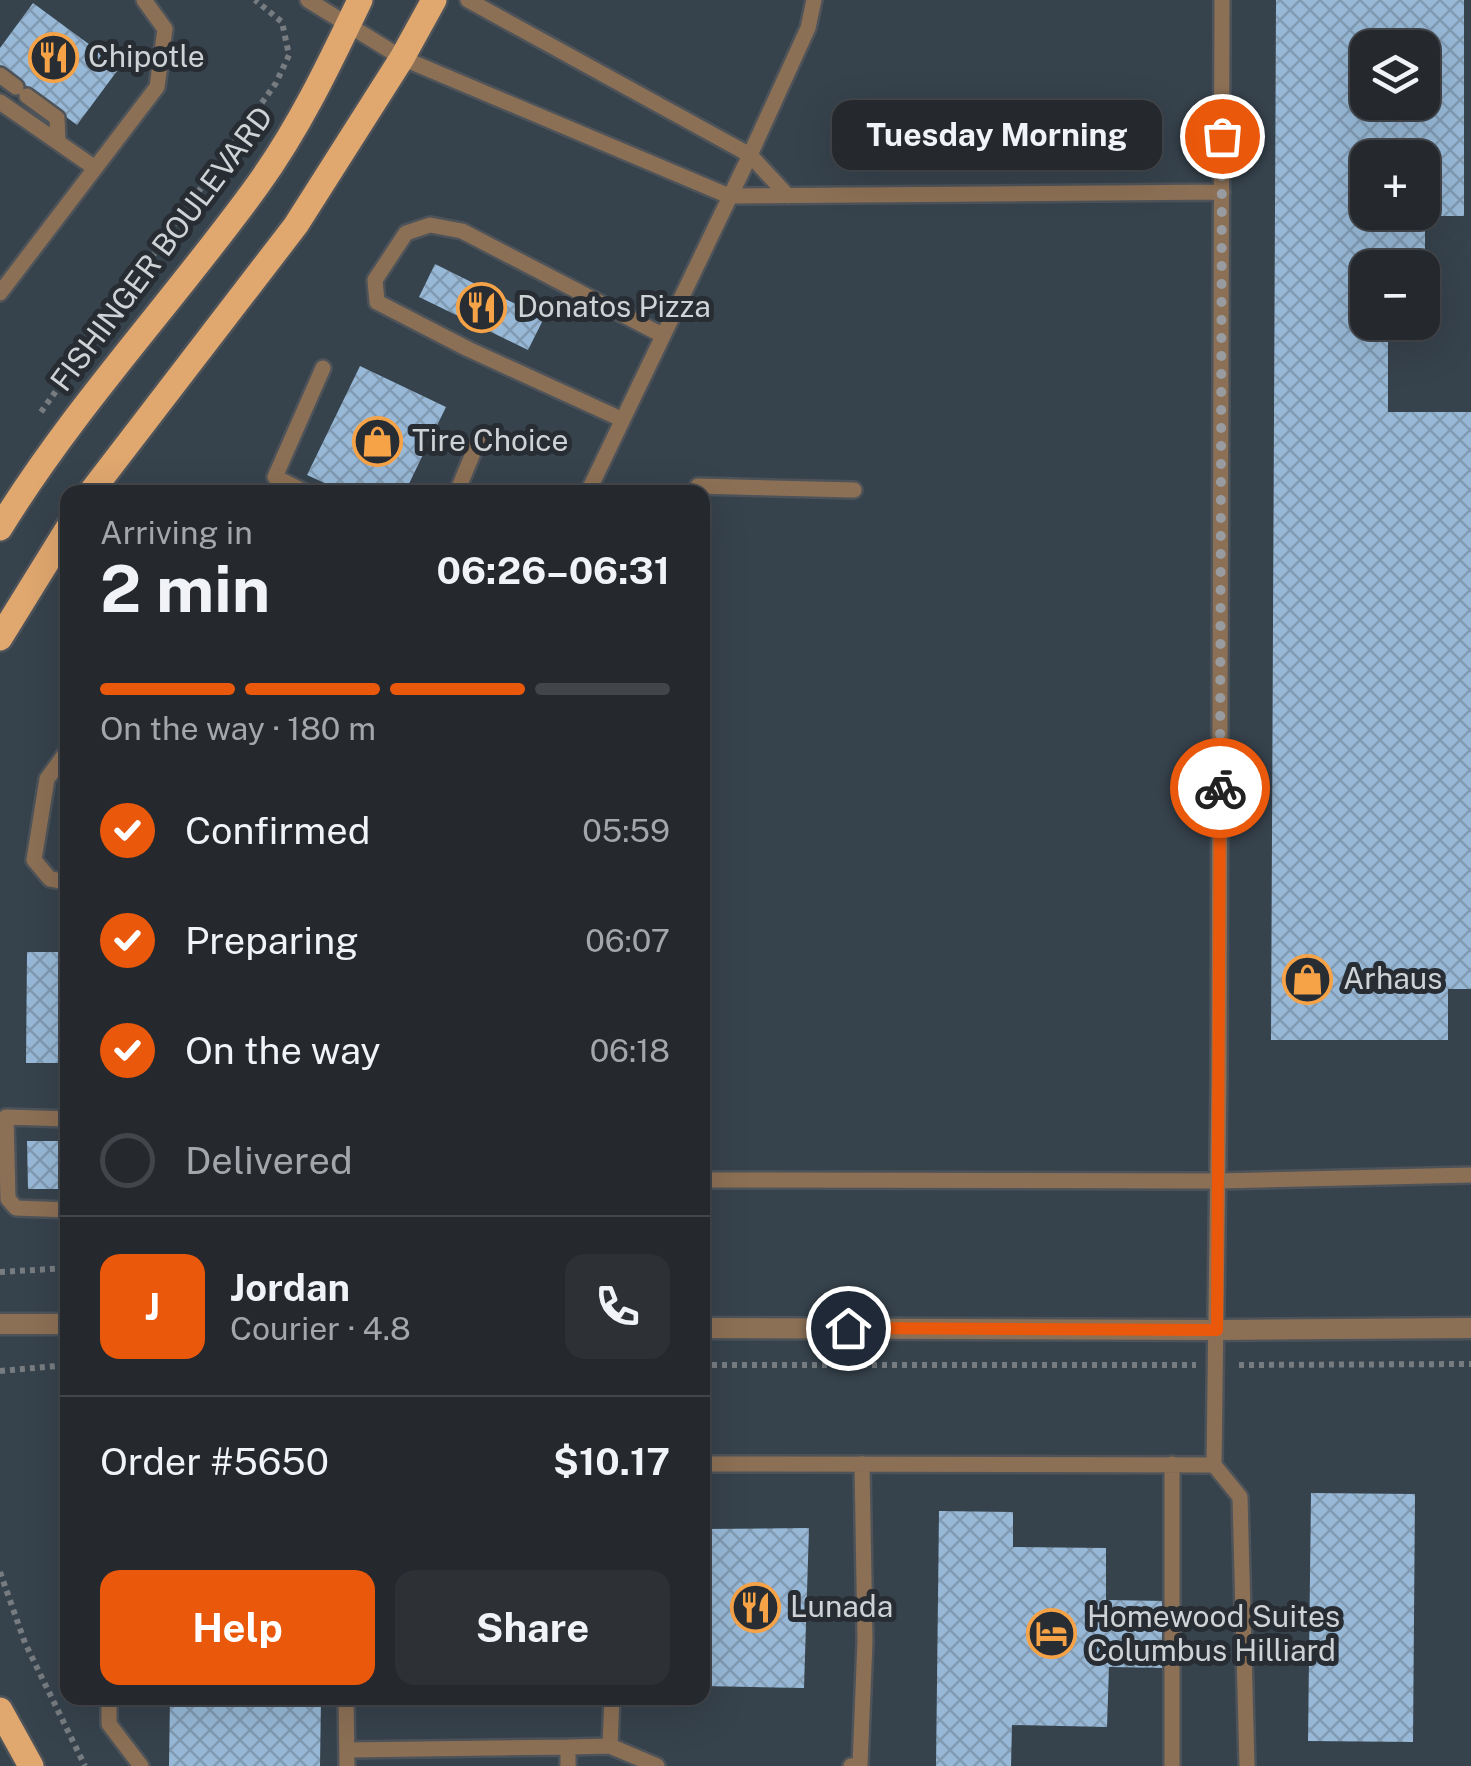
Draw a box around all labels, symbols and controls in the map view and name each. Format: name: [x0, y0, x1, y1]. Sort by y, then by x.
map controls: [1350, 30, 1440, 340]
button: layers: [1350, 30, 1440, 120]
restaurant icon: Chipotle: [27, 31, 79, 83]
place label: Chipotle: [88, 38, 205, 74]
pin: [1180, 94, 1265, 179]
street label: FISHINGER BOULEVARD: [43, 99, 280, 398]
callout: Tuesday Morning: [832, 101, 1162, 171]
icon: bag: [1195, 109, 1250, 164]
text: Tuesday Morning: [866, 116, 1128, 153]
button: +: [1350, 140, 1440, 230]
button: −: [1350, 250, 1440, 340]
restaurant icon: Donatos Pizza: [456, 281, 508, 333]
place label: Donatos Pizza: [517, 288, 711, 324]
shop icon: Tire Choice: [351, 415, 403, 467]
place label: Tire Choice: [412, 422, 569, 458]
text: Arriving in: [100, 514, 253, 551]
text: 06:26–06:31: [437, 548, 670, 593]
text: 2 min: [100, 550, 270, 627]
text: On the way · 180 m: [100, 710, 376, 747]
courier: [1170, 738, 1270, 838]
icon: bike: [1193, 761, 1248, 816]
icon: check: [100, 803, 155, 858]
text: Confirmed: [185, 808, 370, 853]
text: 05:59: [582, 812, 670, 849]
icon: check: [100, 913, 155, 968]
text: Preparing: [185, 918, 359, 963]
text: 06:07: [585, 922, 670, 959]
shop icon: Arhaus: [1282, 953, 1334, 1005]
place label: Arhaus: [1343, 960, 1442, 996]
icon: check: [100, 1023, 155, 1078]
text: On the way: [185, 1028, 381, 1073]
text: 06:18: [590, 1032, 670, 1069]
text: Delivered: [185, 1138, 353, 1183]
button: phone: [565, 1254, 670, 1359]
text: Jordan: [230, 1265, 350, 1310]
text: J: [145, 1284, 160, 1329]
pin: [806, 1286, 891, 1371]
icon: home: [821, 1301, 876, 1356]
text: Courier · 4.8: [230, 1310, 411, 1347]
text: Order #5650: [100, 1439, 329, 1484]
text: $10.17: [553, 1439, 670, 1484]
button: Help: [100, 1570, 375, 1685]
button: Share: [395, 1570, 670, 1685]
restaurant icon: Lunada: [729, 1581, 781, 1633]
place label: Lunada: [790, 1588, 893, 1624]
place label: Homewood Suites Columbus Hilliard: [1087, 1598, 1340, 1668]
hotel icon: Homewood Suites Columbus Hilliard: [1026, 1608, 1078, 1660]

